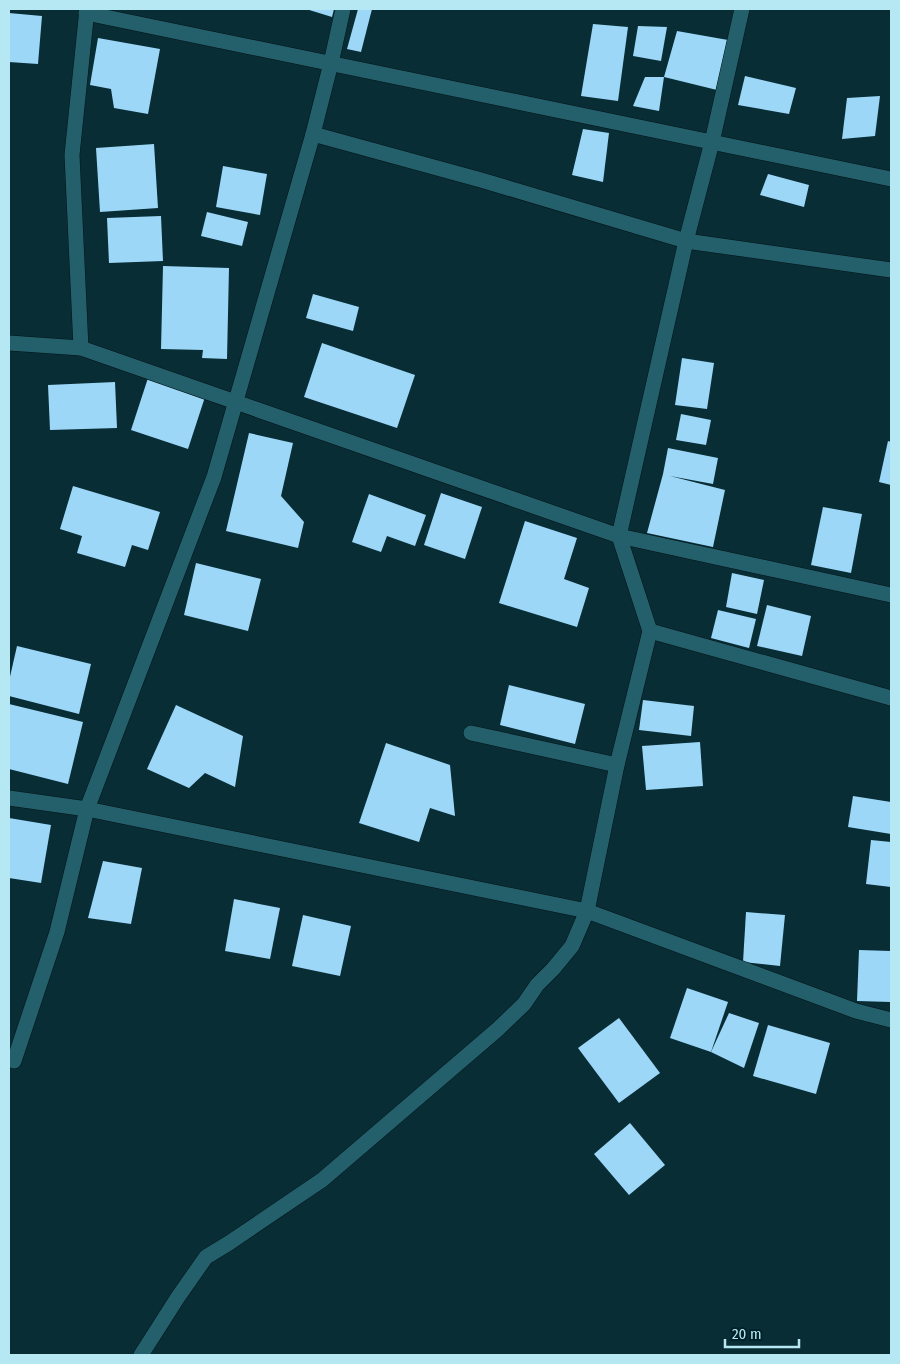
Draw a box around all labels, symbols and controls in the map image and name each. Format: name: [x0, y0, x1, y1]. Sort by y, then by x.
scale bar: [725, 1316, 799, 1348]
text: 20 m: [732, 1325, 762, 1343]

